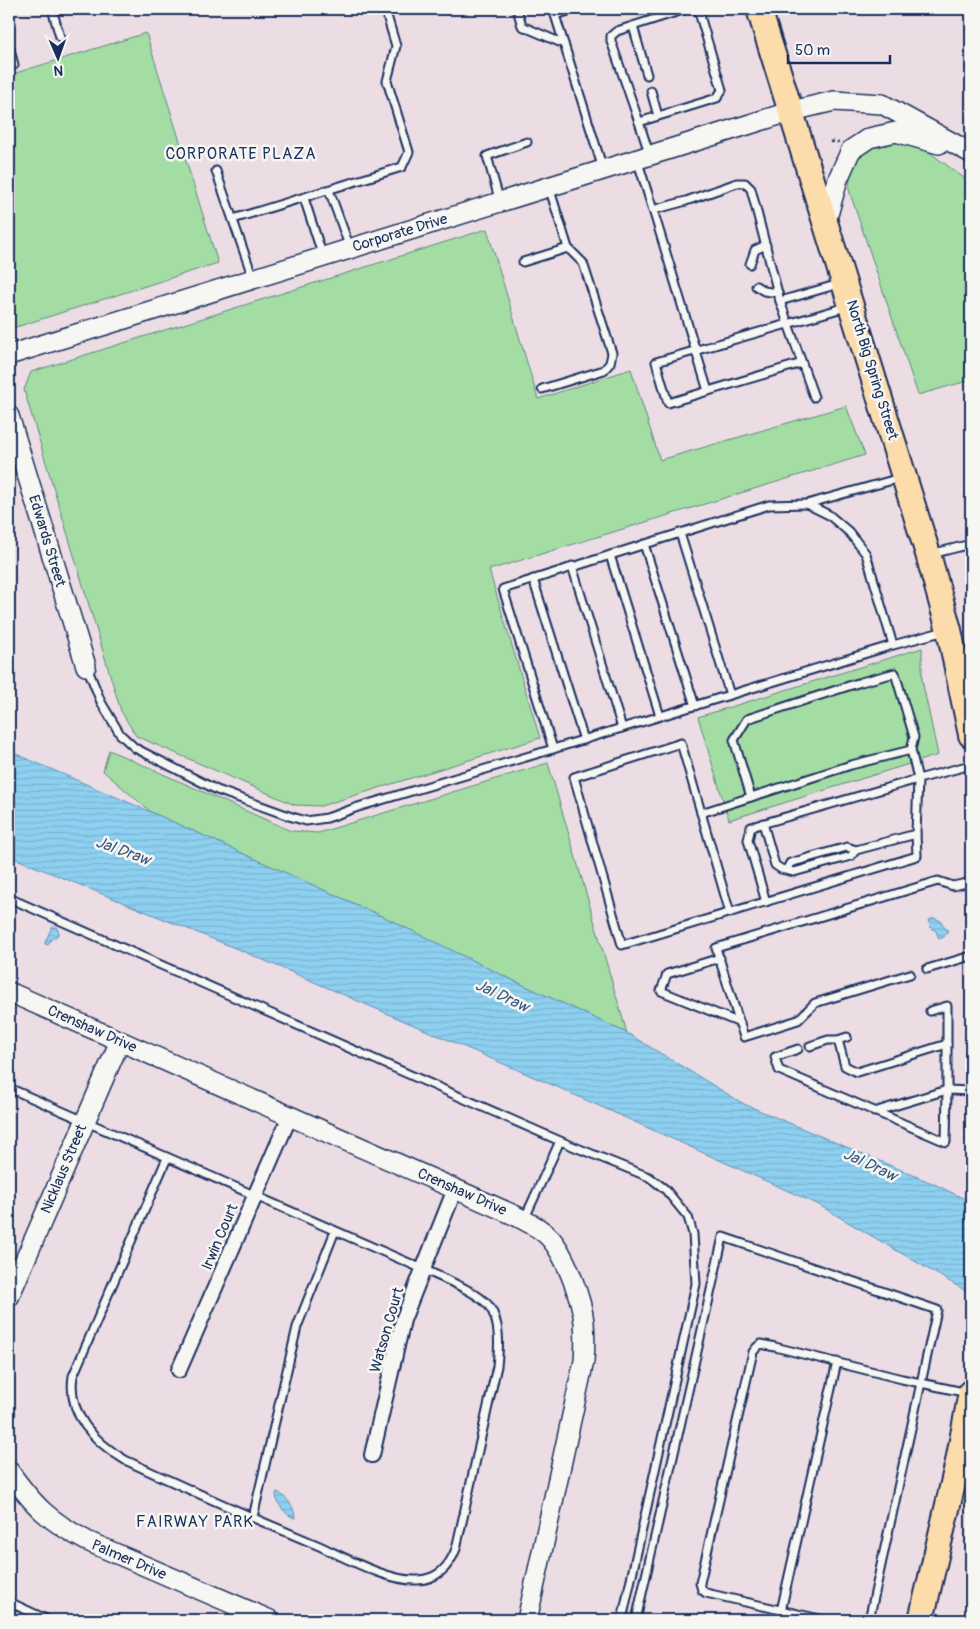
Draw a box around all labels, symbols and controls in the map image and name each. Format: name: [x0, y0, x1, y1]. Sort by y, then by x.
north arrow: [32, 32, 82, 82]
scale bar: [788, 32, 890, 64]
text: 50 m: [795, 41, 830, 60]
text: N: [53, 62, 63, 79]
district label: CORPORATE PLAZA: [165, 144, 317, 164]
street label: Corporate Drive: [350, 209, 450, 256]
street label: North Big Spring Street: [842, 298, 903, 443]
street label: Edwards Street: [24, 493, 70, 590]
water label: Jal Draw: [93, 832, 155, 871]
water label: Jal Draw: [472, 975, 534, 1018]
street label: Crenshaw Drive: [44, 1001, 140, 1057]
street label: Nicklaus Street: [37, 1121, 92, 1216]
water label: Jal Draw: [840, 1144, 902, 1187]
street label: Crenshaw Drive: [414, 1164, 510, 1220]
street label: Irwin Court: [198, 1200, 243, 1273]
street label: Watson Court: [366, 1284, 409, 1375]
district label: FAIRWAY PARK: [136, 1512, 254, 1532]
street label: Palmer Drive: [89, 1536, 170, 1585]

